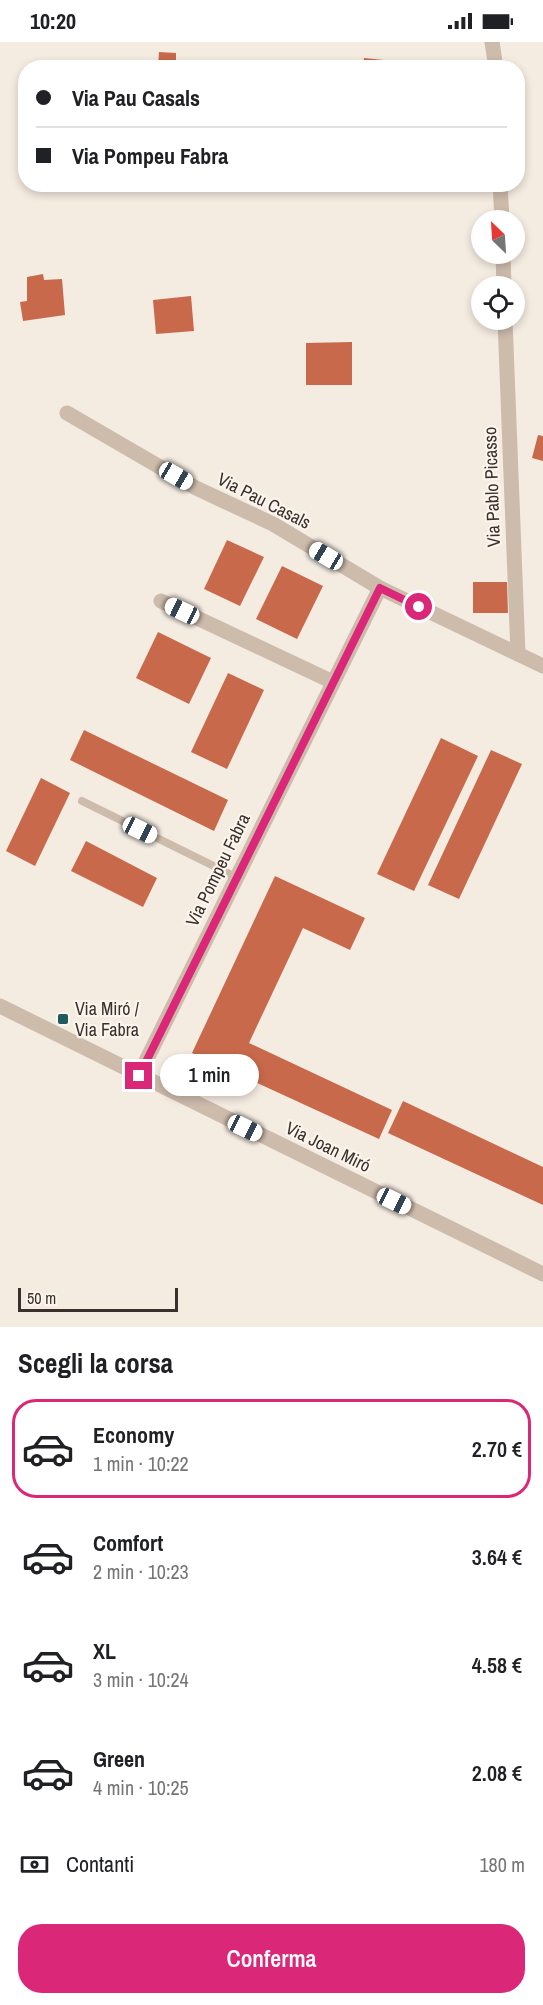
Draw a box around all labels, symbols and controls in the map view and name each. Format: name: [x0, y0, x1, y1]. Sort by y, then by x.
text: 10:20: [30, 6, 76, 36]
text: Via Pau Casals: [72, 83, 200, 113]
text: Via Pompeu Fabra: [72, 141, 228, 171]
north arrow: [471, 210, 525, 264]
map controls: [471, 210, 525, 330]
button: locate: [471, 276, 525, 330]
street label: Via Pablo Picasso: [477, 426, 506, 548]
car: [156, 459, 196, 493]
street label: Via Pau Casals: [213, 466, 315, 535]
car: [306, 539, 346, 573]
route start: [405, 593, 432, 620]
car: [162, 595, 202, 627]
street label: Via Pompeu Fabra: [179, 809, 256, 931]
car: [120, 814, 160, 846]
place label: Via Miró / Via Fabra: [75, 996, 140, 1042]
marker: Via Miró / Via Fabra: [56, 1012, 70, 1026]
callout: 1 min: [160, 1055, 259, 1097]
text: 1 min: [188, 1061, 231, 1088]
route end: [125, 1062, 152, 1089]
car: [225, 1112, 265, 1144]
street label: Via Joan Miró: [282, 1115, 375, 1178]
car: [374, 1185, 414, 1217]
scale bar: [18, 1285, 178, 1312]
text: 50 m: [27, 1287, 56, 1309]
text: Scegli la corsa: [18, 1345, 173, 1381]
text: Economy: [93, 1420, 174, 1450]
icon: car: [21, 1422, 75, 1476]
text: 2.70 €: [472, 1434, 522, 1464]
text: 1 min · 10:22: [93, 1450, 189, 1477]
text: Comfort: [93, 1528, 163, 1558]
icon: car: [21, 1530, 75, 1584]
text: 3.64 €: [472, 1542, 522, 1572]
text: 2 min · 10:23: [93, 1558, 189, 1585]
text: XL: [93, 1636, 116, 1666]
icon: car: [21, 1638, 75, 1692]
text: 4.58 €: [472, 1650, 522, 1680]
text: 3 min · 10:24: [93, 1666, 189, 1693]
text: Green: [93, 1744, 145, 1774]
icon: car: [21, 1746, 75, 1800]
text: 2.08 €: [472, 1758, 522, 1788]
text: 4 min · 10:25: [93, 1774, 189, 1801]
icon: cash: [18, 1848, 51, 1881]
text: Contanti: [66, 1849, 134, 1879]
text: 180 m: [479, 1851, 525, 1878]
button: Conferma: [18, 1924, 525, 1993]

